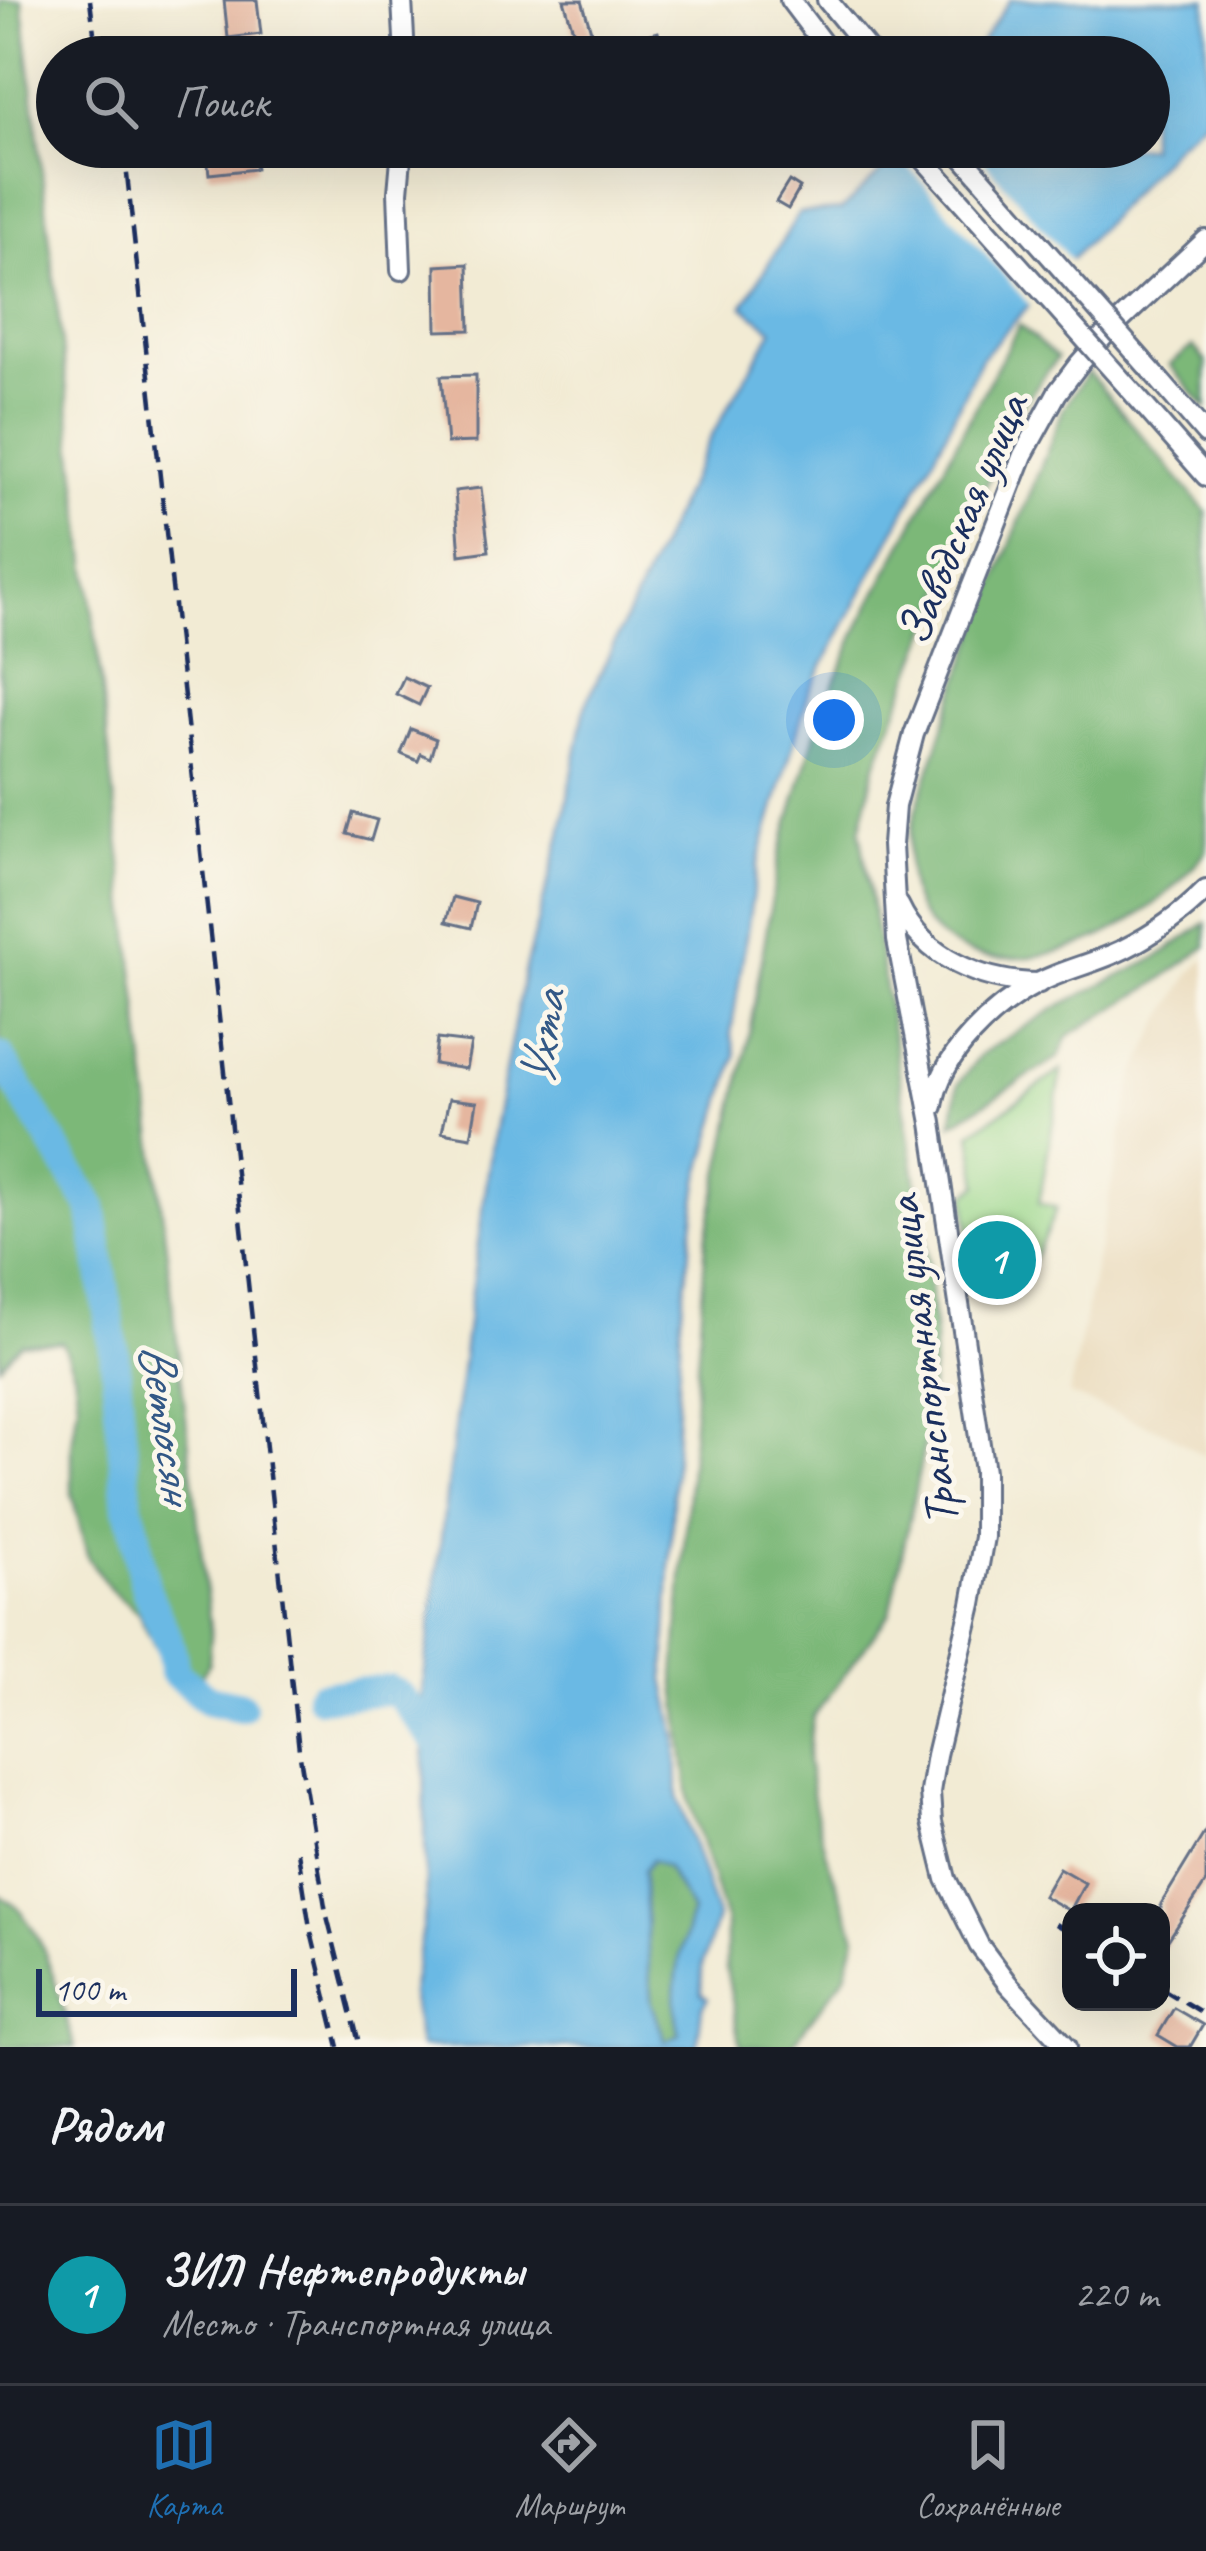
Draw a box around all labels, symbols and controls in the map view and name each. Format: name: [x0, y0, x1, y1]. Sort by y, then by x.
search box: [36, 36, 1170, 168]
icon: search: [78, 69, 144, 135]
text: Поиск: [174, 74, 269, 131]
street label: Заводская улица: [882, 382, 1043, 653]
your location: [804, 690, 864, 750]
water label: Ухта: [504, 983, 581, 1091]
street label: Транспортная улица: [872, 1190, 972, 1529]
pin: 1: [958, 1215, 1036, 1305]
water label: Ветлосян: [125, 1339, 212, 1512]
map controls: [1062, 1903, 1170, 2011]
button: locate: [1062, 1903, 1170, 2011]
scale bar: [36, 1963, 297, 2016]
text: 100 m: [54, 1969, 125, 2011]
text: Рядом: [48, 2093, 162, 2157]
text: ЗИЛ Нефтепродукты: [162, 2242, 524, 2299]
text: 1: [78, 2270, 96, 2319]
text: 220 m: [1074, 2270, 1158, 2319]
text: Место · Транспортная улица: [162, 2299, 550, 2348]
tab: Карта: [146, 2412, 222, 2526]
tab: Маршрут: [515, 2412, 624, 2526]
tab: Сохранённые: [916, 2412, 1060, 2526]

